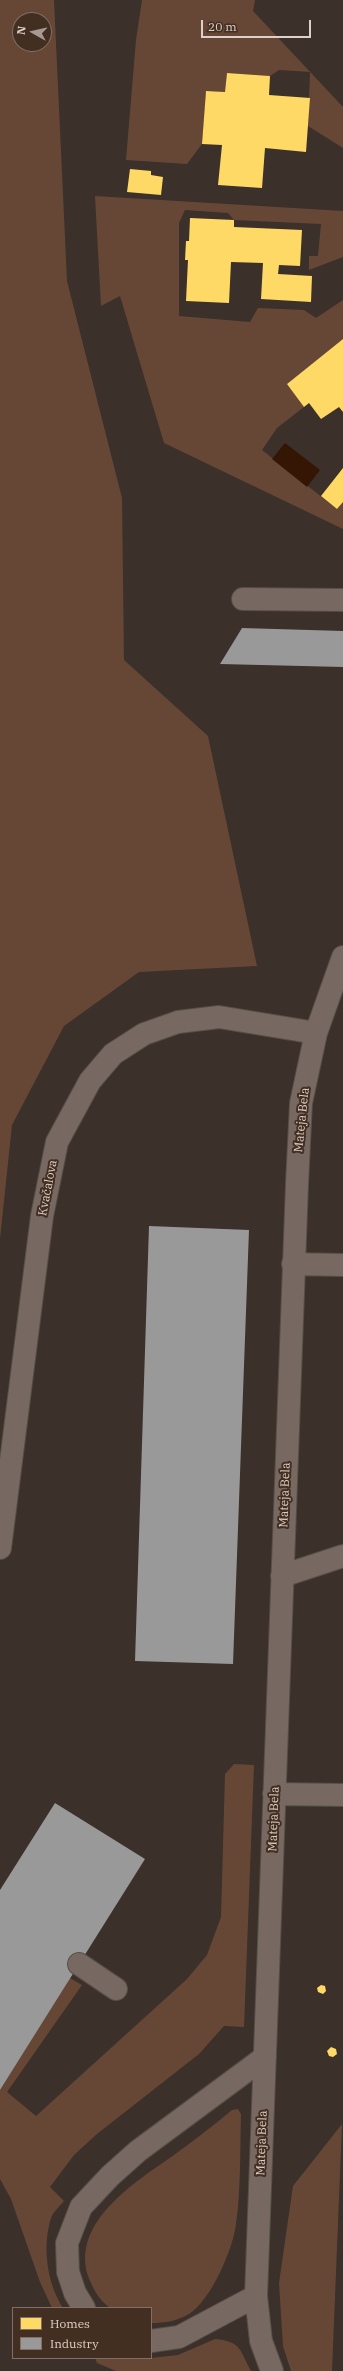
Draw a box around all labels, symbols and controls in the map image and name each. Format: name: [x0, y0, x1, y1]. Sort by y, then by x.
north arrow: [12, 12, 52, 52]
scale bar: [203, 12, 313, 38]
text: 20 m: [208, 19, 237, 34]
text: N: [14, 25, 29, 36]
street label: Mateja Bela: [291, 1087, 313, 1153]
street label: Kvačalova: [36, 1159, 60, 1217]
street label: Mateja Bela: [277, 1462, 293, 1528]
street label: Mateja Bela: [266, 1786, 282, 1852]
street label: Mateja Bela: [254, 2110, 270, 2176]
legend: [12, 2307, 152, 2359]
text: Homes: [50, 2316, 90, 2331]
text: Industry: [50, 2336, 99, 2351]

